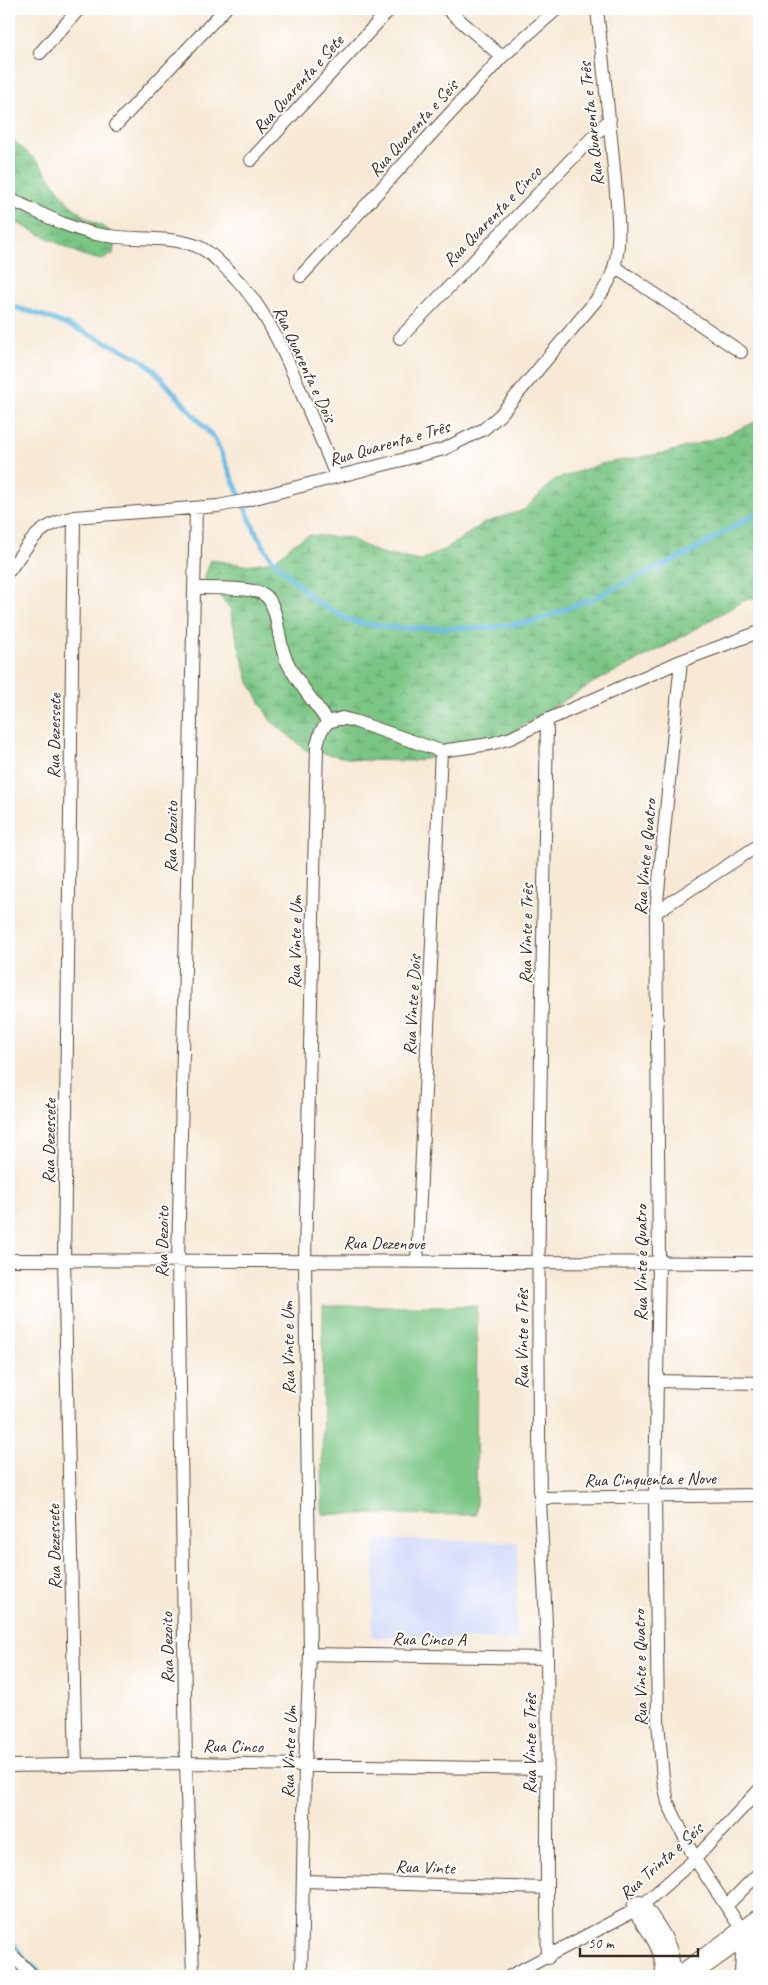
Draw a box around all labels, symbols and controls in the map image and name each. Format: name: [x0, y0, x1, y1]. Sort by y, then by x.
street label: Rua Quarenta e Sete: [248, 29, 349, 138]
street label: Rua Quarenta e Três: [573, 59, 608, 187]
street label: Rua Quarenta e Seis: [364, 74, 464, 181]
street label: Rua Quarenta e Cinco: [438, 160, 547, 271]
street label: Rua Quarenta e Dois: [269, 303, 342, 427]
street label: Rua Quarenta e Três: [326, 415, 454, 471]
street label: Rua Dezessete: [42, 692, 66, 779]
street label: Rua Vinte e Quatro: [629, 796, 661, 916]
street label: Rua Dezoito: [159, 800, 183, 873]
street label: Rua Vinte e Três: [514, 882, 538, 984]
street label: Rua Vinte e Um: [283, 895, 307, 989]
street label: Rua Vinte e Dois: [398, 952, 426, 1056]
street label: Rua Dezessete: [37, 1097, 61, 1184]
street label: Rua Vinte e Quatro: [630, 1203, 652, 1321]
street label: Rua Dezoito: [150, 1205, 174, 1278]
street label: Rua Dezenove: [343, 1231, 426, 1255]
street label: Rua Vinte e Três: [511, 1287, 533, 1389]
street label: Rua Vinte e Um: [276, 1301, 300, 1395]
street label: Rua Cinquenta e Nove: [584, 1467, 717, 1491]
street label: Rua Dezessete: [42, 1503, 66, 1590]
street label: Rua Vinte e Quatro: [628, 1608, 652, 1726]
street label: Rua Dezoito: [155, 1611, 179, 1684]
street label: Rua Cinco A: [392, 1627, 467, 1651]
street label: Rua Vinte e Três: [519, 1692, 541, 1794]
street label: Rua Vinte e Um: [276, 1704, 302, 1799]
street label: Rua Cinco: [203, 1734, 265, 1758]
street label: Rua Trinta e Seis: [615, 1816, 709, 1904]
street label: Rua Vinte: [395, 1855, 456, 1879]
scale bar: [580, 1925, 698, 1957]
text: 50 m: [588, 1934, 615, 1953]

